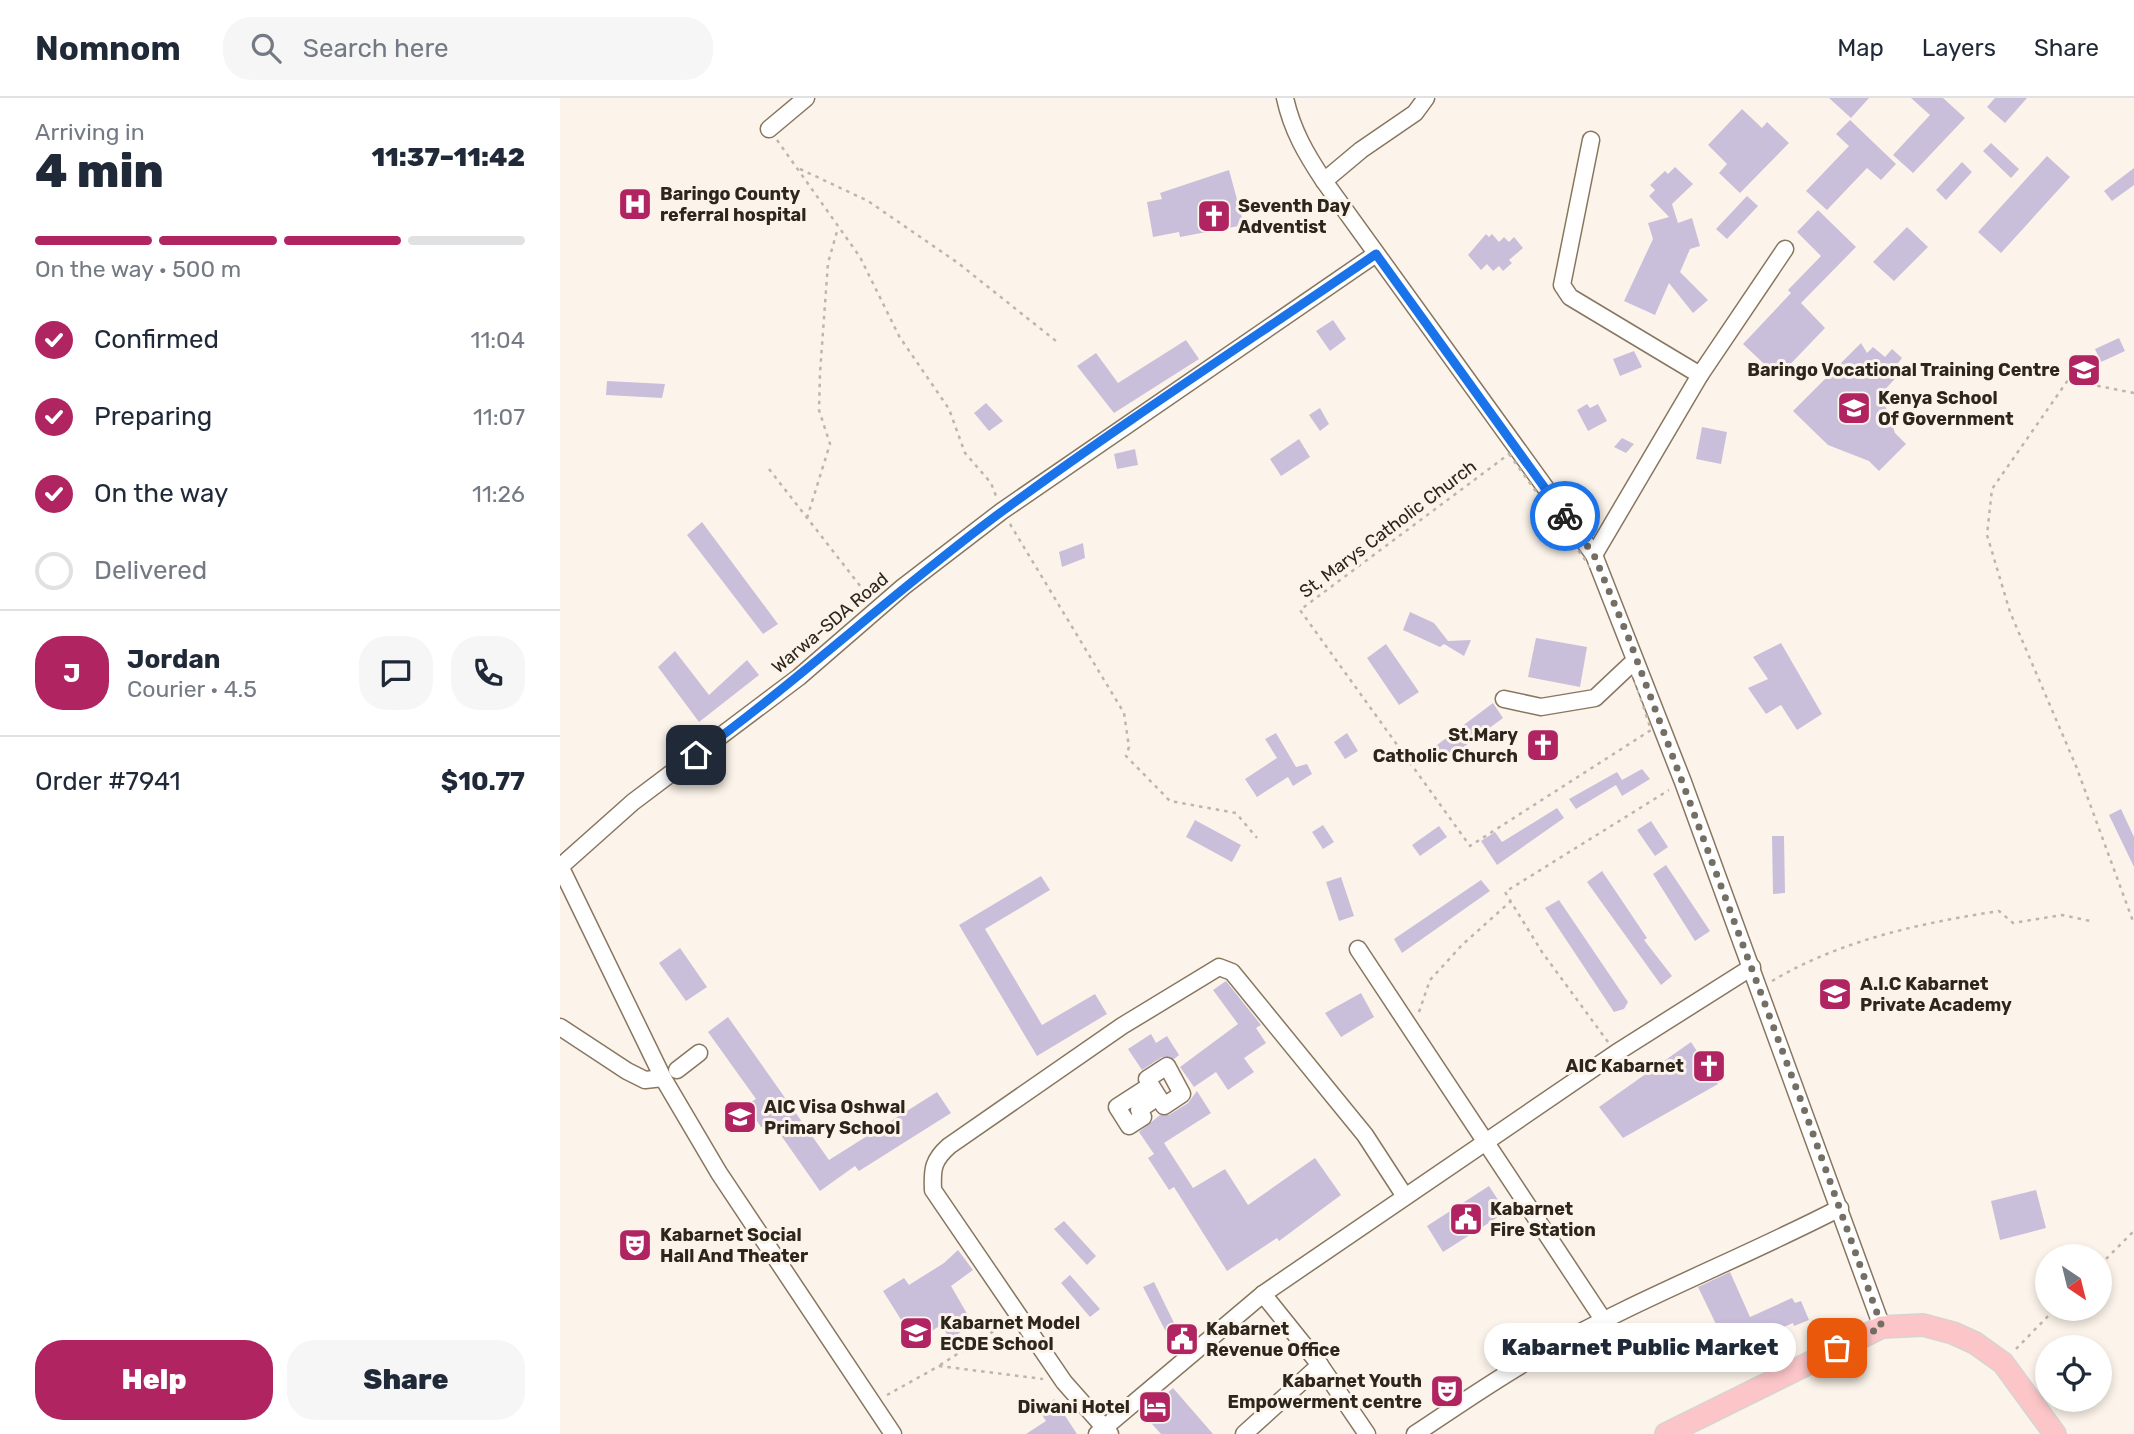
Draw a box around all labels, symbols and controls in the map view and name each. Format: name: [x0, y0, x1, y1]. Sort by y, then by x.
search box: [223, 17, 713, 80]
text: Nomnom: [35, 29, 181, 68]
icon: search: [247, 29, 285, 67]
text: Search here: [303, 33, 449, 64]
text: Map: [1837, 34, 1884, 62]
text: Layers: [1922, 34, 1996, 62]
text: Share: [2034, 34, 2099, 62]
text: Arriving in: [35, 118, 145, 146]
text: 11:37–11:42: [371, 142, 525, 173]
text: 4 min: [35, 144, 164, 199]
place label: Baringo County referral hospital: [660, 183, 806, 226]
hospital icon: Baringo County referral hospital: [616, 185, 654, 223]
place label: Seventh Day Adventist: [1238, 195, 1351, 238]
church icon: Seventh Day Adventist: [1195, 197, 1233, 235]
text: On the way · 500 m: [35, 255, 241, 283]
icon: check: [35, 321, 73, 359]
text: Confirmed: [94, 324, 219, 355]
text: 11:04: [471, 326, 525, 354]
school or university icon: Baringo Vocational Training Centre: [2065, 351, 2103, 389]
place label: Baringo Vocational Training Centre: [1747, 359, 2060, 381]
place label: Kenya School Of Government: [1878, 387, 2014, 430]
school or university icon: Kenya School Of Government: [1835, 389, 1873, 427]
icon: check: [35, 398, 73, 436]
text: Preparing: [94, 401, 212, 432]
text: 11:07: [473, 403, 525, 431]
street label: St, Marys Catholic Church: [1295, 455, 1481, 603]
icon: check: [35, 475, 73, 513]
text: On the way: [94, 478, 228, 509]
text: 11:26: [472, 480, 525, 508]
courier: [1530, 481, 1600, 551]
icon: bike: [1546, 497, 1584, 535]
text: Delivered: [94, 555, 207, 586]
street label: Warwa-SDA Road: [767, 568, 893, 678]
button: chat: [359, 636, 433, 710]
button: phone: [451, 636, 525, 710]
text: Jordan: [127, 644, 220, 675]
text: J: [63, 658, 81, 689]
text: Courier · 4.5: [127, 675, 257, 703]
place label: St.Mary Catholic Church: [1373, 724, 1518, 767]
pin: [666, 725, 726, 785]
church icon: St.Mary Catholic Church: [1524, 726, 1562, 764]
icon: home: [677, 736, 715, 774]
text: Order #7941: [35, 766, 181, 797]
text: $10.77: [441, 766, 525, 797]
place label: A.I.C Kabarnet Private Academy: [1860, 973, 2012, 1016]
school or university icon: A.I.C Kabarnet Private Academy: [1816, 975, 1854, 1013]
church icon: AIC Kabarnet: [1690, 1047, 1728, 1085]
place label: AIC Kabarnet: [1566, 1055, 1684, 1077]
place label: AIC Visa Oshwal Primary School: [764, 1096, 905, 1139]
school or university icon: AIC Visa Oshwal Primary School: [721, 1098, 759, 1136]
place label: Kabarnet Fire Station: [1490, 1198, 1596, 1241]
public building icon: Kabarnet Fire Station: [1447, 1200, 1485, 1238]
place label: Kabarnet Social Hall And Theater: [660, 1224, 808, 1267]
theatre icon: Kabarnet Social Hall And Theater: [616, 1226, 654, 1264]
north arrow: [2035, 1244, 2112, 1321]
map controls: [2035, 1244, 2112, 1412]
place label: Kabarnet Model ECDE School: [940, 1312, 1080, 1355]
school or university icon: Kabarnet Model ECDE School: [897, 1314, 935, 1352]
place label: Kabarnet Revenue Office: [1206, 1318, 1340, 1361]
pin: [1807, 1318, 1867, 1378]
public building icon: Kabarnet Revenue Office: [1163, 1320, 1201, 1358]
callout: Kabarnet Public Market: [1483, 1324, 1795, 1372]
icon: bag: [1818, 1329, 1856, 1367]
text: Kabarnet Public Market: [1502, 1333, 1778, 1361]
button: locate: [2035, 1335, 2112, 1412]
button: Help: [35, 1340, 273, 1420]
button: Share: [287, 1340, 525, 1420]
place label: Kabarnet Youth Empowerment centre: [1227, 1370, 1422, 1413]
theatre icon: Kabarnet Youth Empowerment centre: [1428, 1372, 1466, 1410]
hotel icon: Diwani Hotel: [1136, 1388, 1174, 1426]
place label: Diwani Hotel: [1017, 1396, 1130, 1418]

